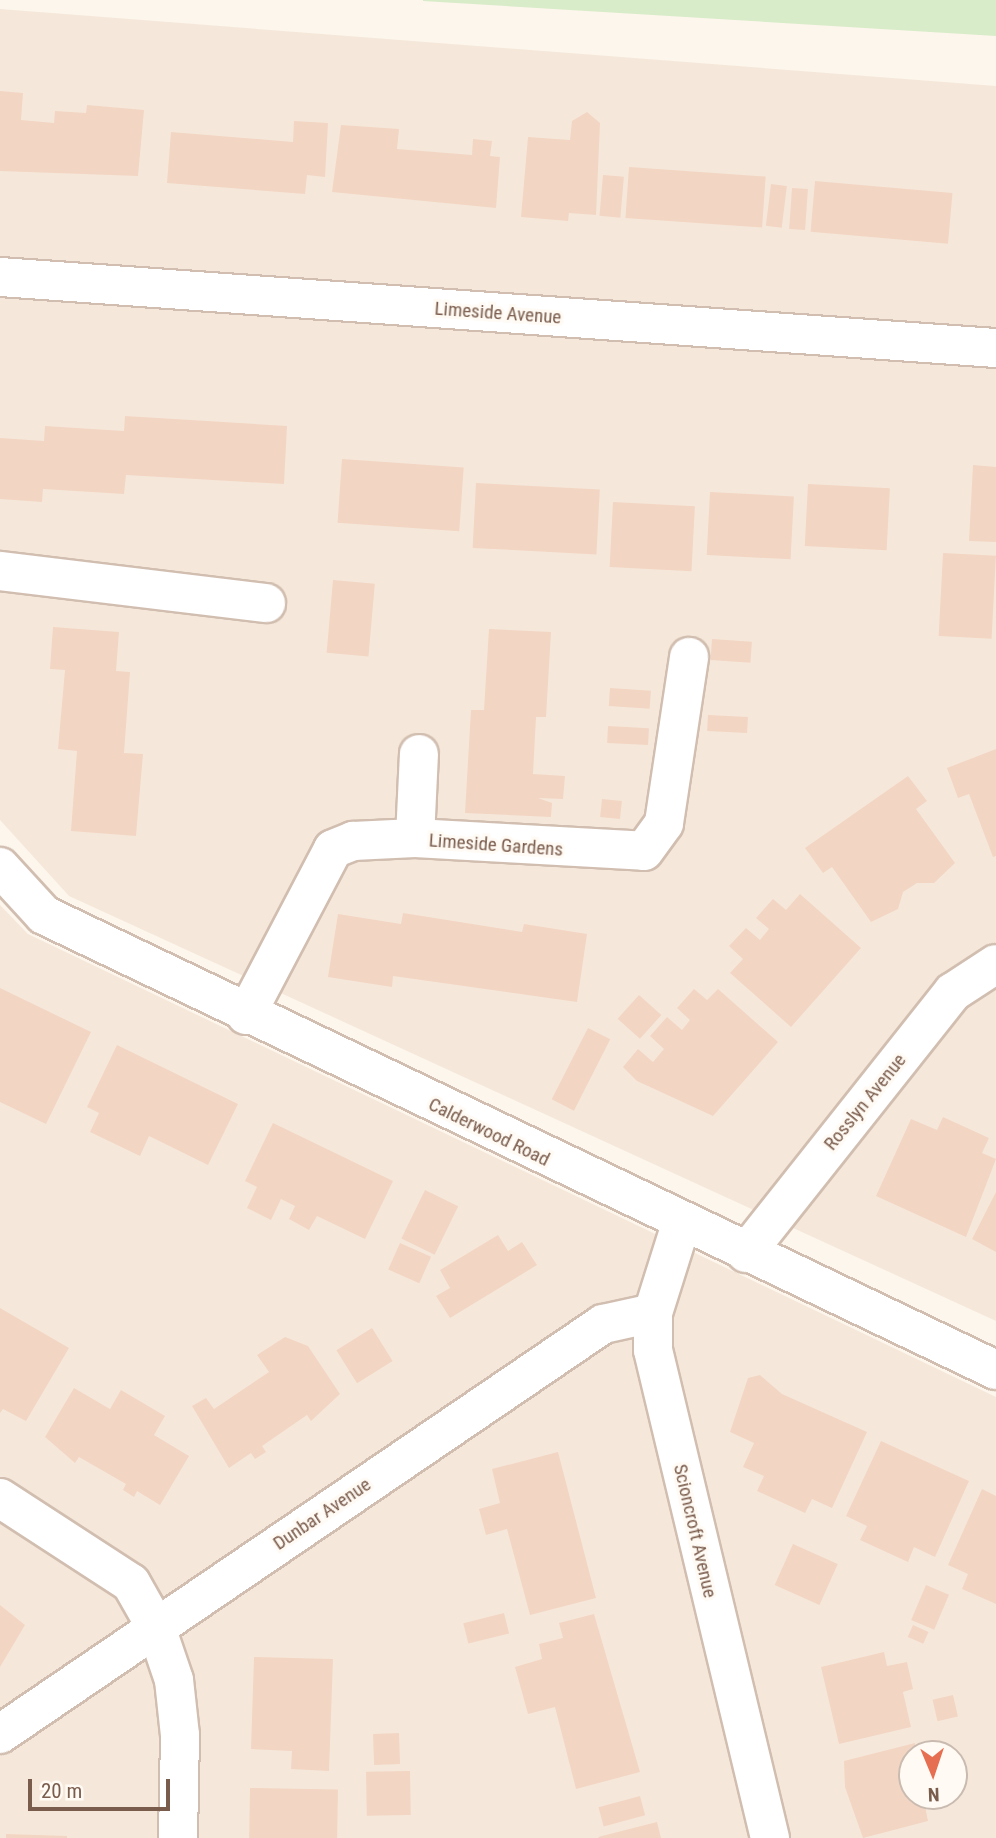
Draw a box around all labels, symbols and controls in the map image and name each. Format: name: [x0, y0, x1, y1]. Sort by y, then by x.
street label: Limeside Avenue: [434, 297, 562, 329]
street label: Limeside Gardens: [428, 829, 564, 861]
street label: Rosslyn Avenue: [819, 1049, 911, 1155]
street label: Calderwood Road: [425, 1093, 553, 1171]
street label: Scioncroft Avenue: [669, 1462, 721, 1600]
street label: Dunbar Avenue: [269, 1473, 375, 1555]
north arrow: [898, 1740, 968, 1810]
scale bar: [32, 1764, 173, 1808]
text: 20 m: [41, 1779, 82, 1803]
text: N: [927, 1783, 940, 1806]

